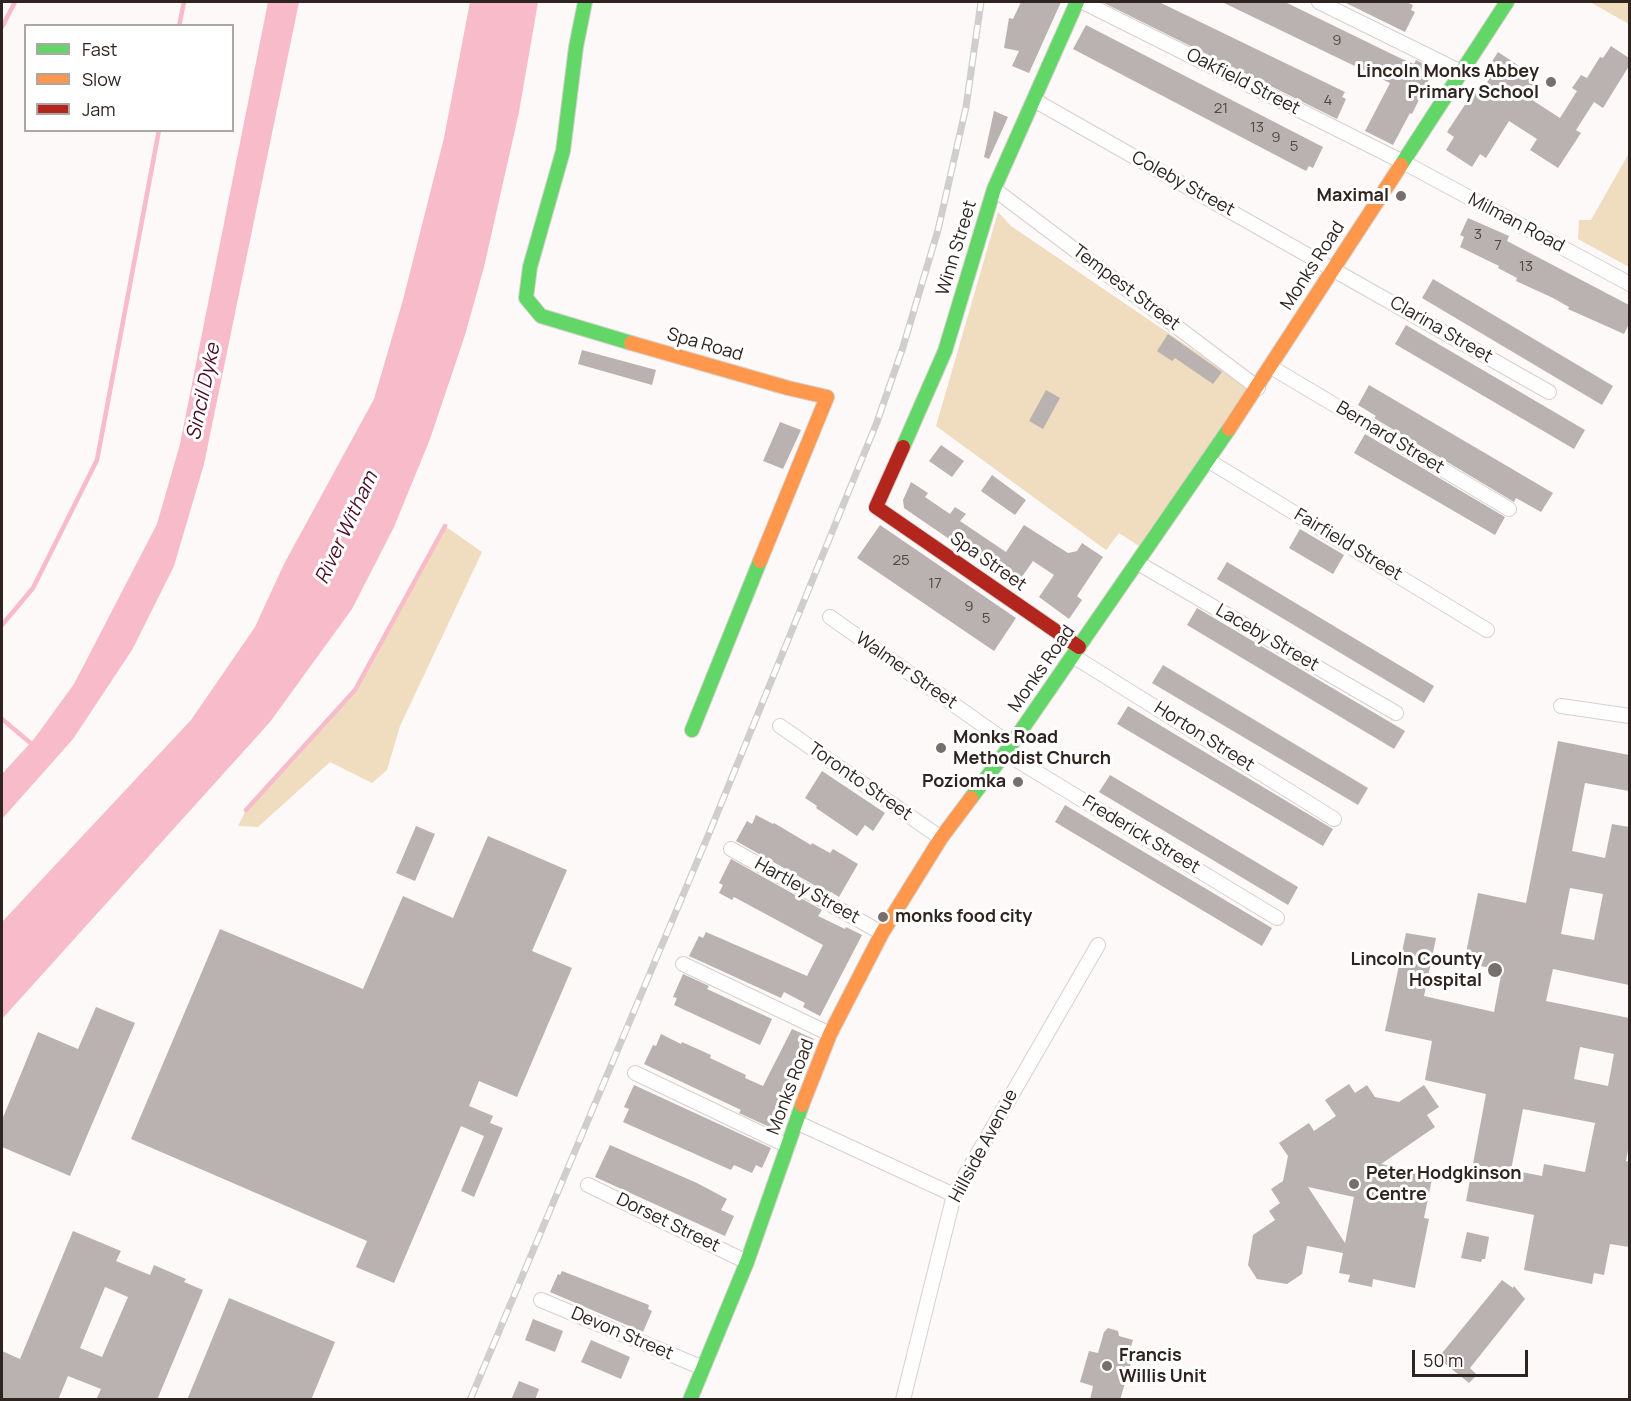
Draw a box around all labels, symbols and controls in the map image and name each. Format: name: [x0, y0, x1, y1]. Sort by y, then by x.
legend: [24, 24, 234, 132]
house number: 9: [1332, 32, 1342, 50]
text: Fast: [82, 37, 117, 61]
street label: Oakfield Street: [1183, 44, 1303, 120]
place label: Lincoln Monks Abbey Primary School: [1357, 61, 1539, 104]
text: Slow: [82, 67, 121, 91]
marker: Lincoln Monks Abbey Primary School: [1544, 75, 1558, 89]
house number: 4: [1324, 92, 1332, 110]
text: Jam: [82, 97, 116, 121]
house number: 21: [1214, 100, 1228, 118]
house number: 13: [1250, 119, 1264, 137]
house number: 9: [1271, 129, 1281, 147]
house number: 5: [1290, 138, 1298, 156]
street label: Coleby Street: [1128, 147, 1238, 221]
place label: Maximal: [1317, 185, 1389, 207]
marker: Maximal: [1394, 189, 1408, 203]
street label: Milman Road: [1464, 189, 1568, 257]
street label: Winn Street: [932, 198, 982, 298]
street label: Monks Road: [1276, 218, 1350, 314]
house number: 3: [1474, 226, 1482, 244]
house number: 7: [1494, 237, 1502, 255]
street label: Tempest Street: [1068, 241, 1184, 335]
house number: 13: [1519, 258, 1533, 276]
street label: Clarina Street: [1386, 292, 1496, 368]
street label: Spa Road: [665, 324, 745, 366]
water label: Sincil Dyke: [182, 341, 226, 443]
street label: Bernard Street: [1332, 397, 1448, 479]
water label: River Witham: [311, 468, 383, 588]
street label: Fairfield Street: [1290, 504, 1406, 586]
street label: Spa Street: [946, 528, 1030, 596]
house number: 25: [892, 552, 910, 570]
house number: 17: [928, 575, 942, 593]
house number: 9: [964, 598, 974, 616]
street label: Laceby Street: [1212, 600, 1322, 676]
house number: 5: [982, 610, 990, 628]
street label: Monks Road: [1004, 621, 1080, 717]
street label: Walmer Street: [851, 628, 961, 714]
street label: Horton Street: [1150, 698, 1258, 776]
place label: Monks Road Methodist Church: [953, 727, 1111, 770]
street label: Toronto Street: [804, 738, 916, 826]
marker: Monks Road Methodist Church: [934, 741, 948, 755]
place label: Poziomka: [922, 771, 1006, 793]
marker: Poziomka: [1011, 775, 1025, 789]
street label: Frederick Street: [1078, 791, 1204, 879]
street label: Hartley Street: [751, 853, 863, 929]
place label: monks food city: [895, 906, 1032, 928]
marker: monks food city: [876, 910, 890, 924]
place label: Lincoln County Hospital: [1351, 949, 1482, 992]
marker: Lincoln County Hospital: [1486, 961, 1504, 979]
street label: Monks Road: [763, 1036, 819, 1138]
street label: Hillside Avenue: [945, 1086, 1023, 1206]
place label: Peter Hodgkinson Centre: [1366, 1163, 1522, 1206]
marker: Peter Hodgkinson Centre: [1347, 1177, 1361, 1191]
street label: Dorset Street: [613, 1189, 723, 1257]
street label: Devon Street: [568, 1303, 676, 1365]
scale bar: [1415, 1338, 1530, 1376]
place label: Francis Willis Unit: [1119, 1345, 1207, 1388]
text: 50 m: [1423, 1348, 1463, 1372]
marker: Francis Willis Unit: [1100, 1359, 1114, 1373]

